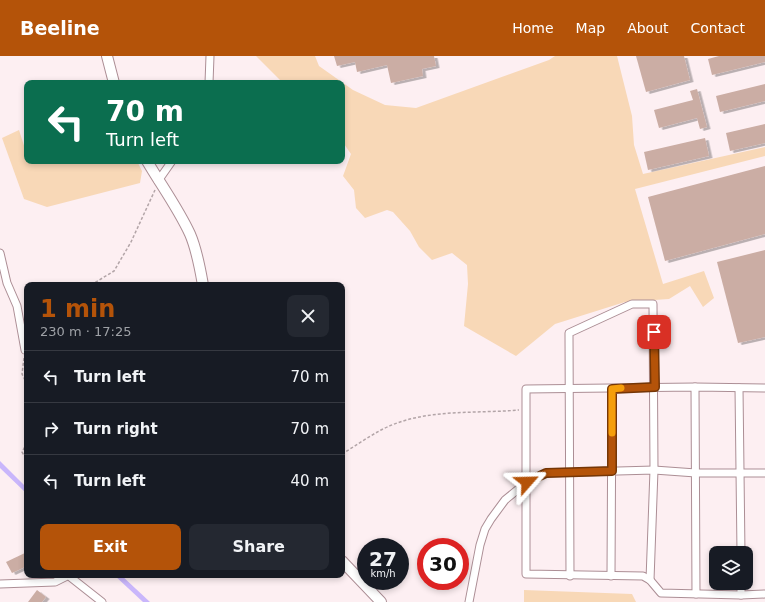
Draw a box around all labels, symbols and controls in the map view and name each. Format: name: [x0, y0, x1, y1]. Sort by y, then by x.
text: Beeline: [20, 17, 100, 39]
text: Home: [512, 20, 554, 36]
text: Map: [576, 20, 605, 36]
text: About: [627, 20, 669, 36]
text: Contact: [691, 20, 745, 36]
text: 70 m: [106, 95, 184, 128]
icon: left: [40, 96, 92, 148]
text: Turn left: [106, 129, 179, 150]
text: 1 min: [40, 295, 115, 323]
button: close: [287, 295, 329, 337]
pin: [637, 315, 671, 349]
icon: arrive: [643, 321, 665, 343]
text: 230 m · 17:25: [40, 324, 131, 339]
icon: left: [40, 366, 62, 388]
text: Turn left: [74, 368, 146, 386]
text: 70 m: [291, 368, 329, 386]
icon: right: [40, 418, 62, 440]
text: Turn right: [74, 420, 158, 438]
text: 70 m: [291, 420, 329, 438]
position arrow: [506, 461, 548, 503]
icon: left: [40, 470, 62, 492]
text: Turn left: [74, 472, 146, 490]
text: 40 m: [291, 472, 329, 490]
button: Exit: [40, 524, 181, 570]
button: Share: [189, 524, 329, 570]
speed limit sign: 30: [417, 538, 469, 590]
map controls: [709, 546, 753, 590]
button: layers: [709, 546, 753, 590]
text: 27: [369, 547, 397, 571]
text: km/h: [370, 568, 396, 579]

